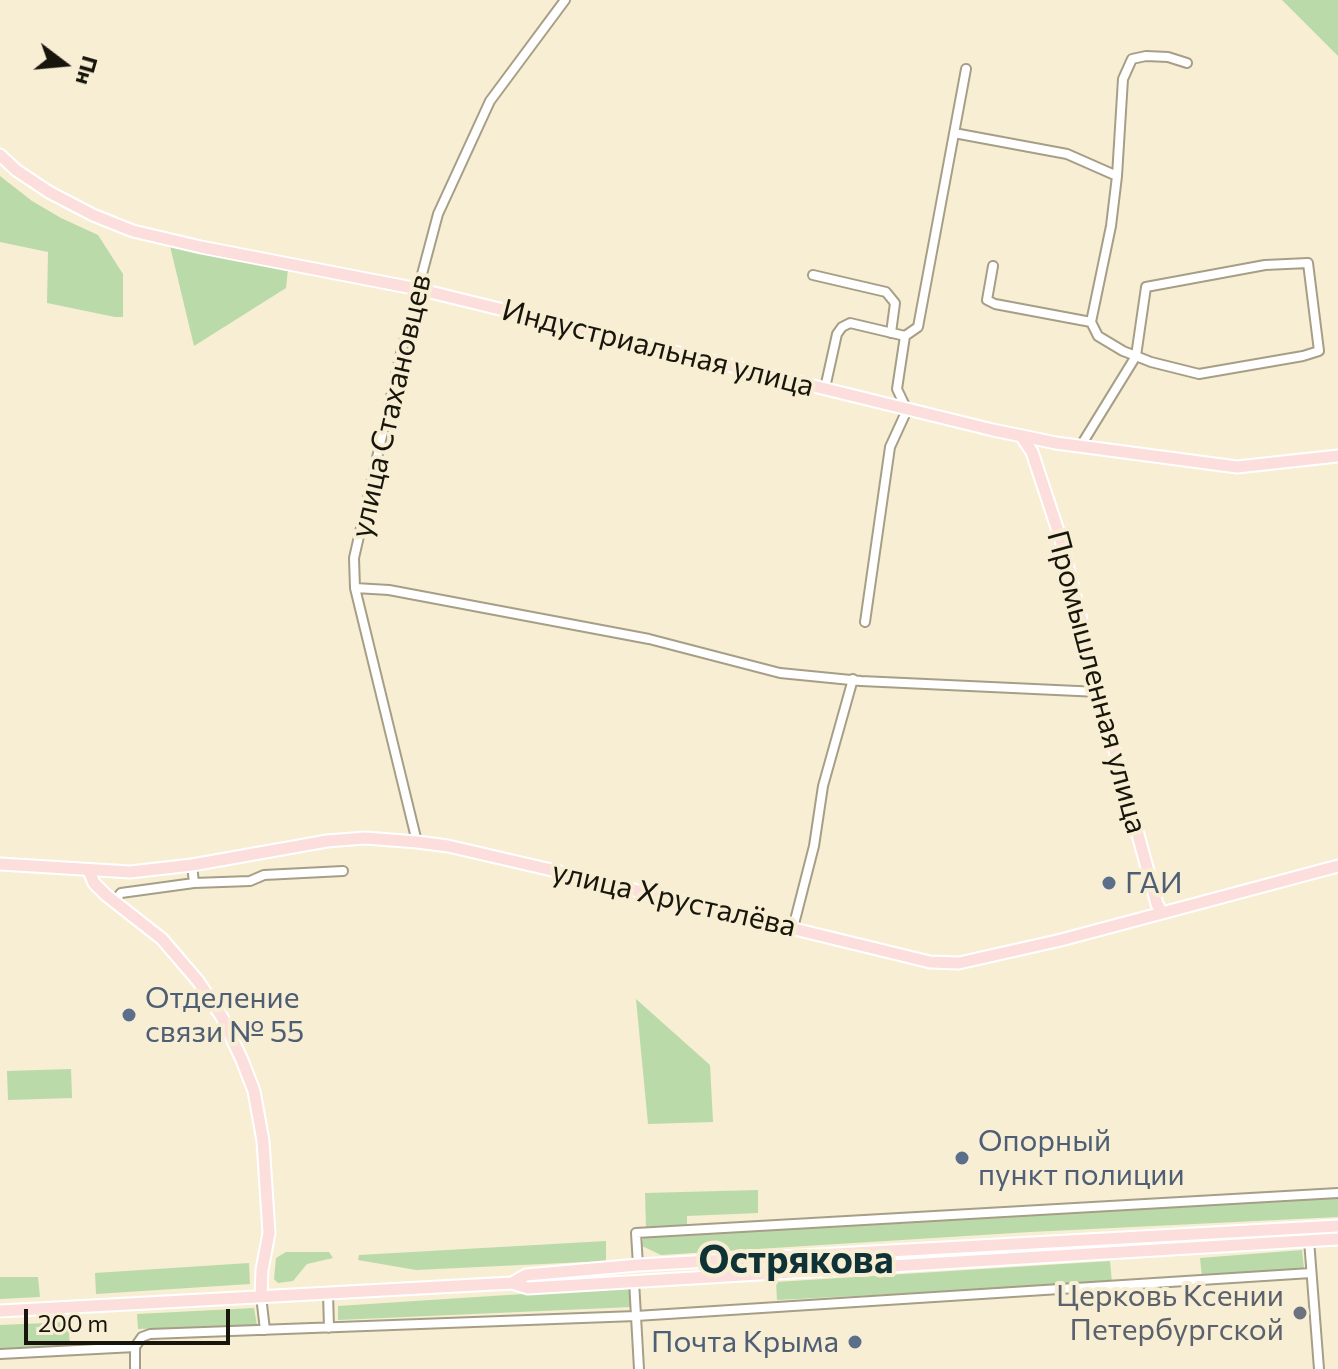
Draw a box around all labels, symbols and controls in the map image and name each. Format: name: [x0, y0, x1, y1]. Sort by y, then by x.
north arrow: [24, 24, 104, 104]
text: Пн: [71, 53, 105, 88]
street label: улица Стахановцев: [343, 271, 439, 541]
street label: Индустриальная улица: [498, 292, 818, 404]
street label: Промышленная улица: [1039, 527, 1155, 837]
street label: улица Хрусталёва: [548, 853, 800, 945]
place label: ГАИ: [1125, 865, 1183, 901]
marker: ГАИ: [1100, 874, 1118, 892]
place label: Отделение связи № 55: [145, 980, 304, 1050]
marker: Отделение связи № 55: [120, 1006, 138, 1024]
place label: Опорный пункт полиции: [978, 1123, 1185, 1194]
marker: Опорный пункт полиции: [953, 1149, 971, 1167]
district label: Острякова: [699, 1237, 893, 1283]
place label: Церковь Ксении Петербургской: [1056, 1278, 1284, 1348]
scale bar: [28, 1293, 234, 1343]
marker: Церковь Ксении Петербургской: [1291, 1304, 1309, 1322]
text: 200 m: [38, 1308, 108, 1337]
place label: Почта Крыма: [651, 1324, 839, 1360]
marker: Почта Крыма: [846, 1333, 864, 1351]

